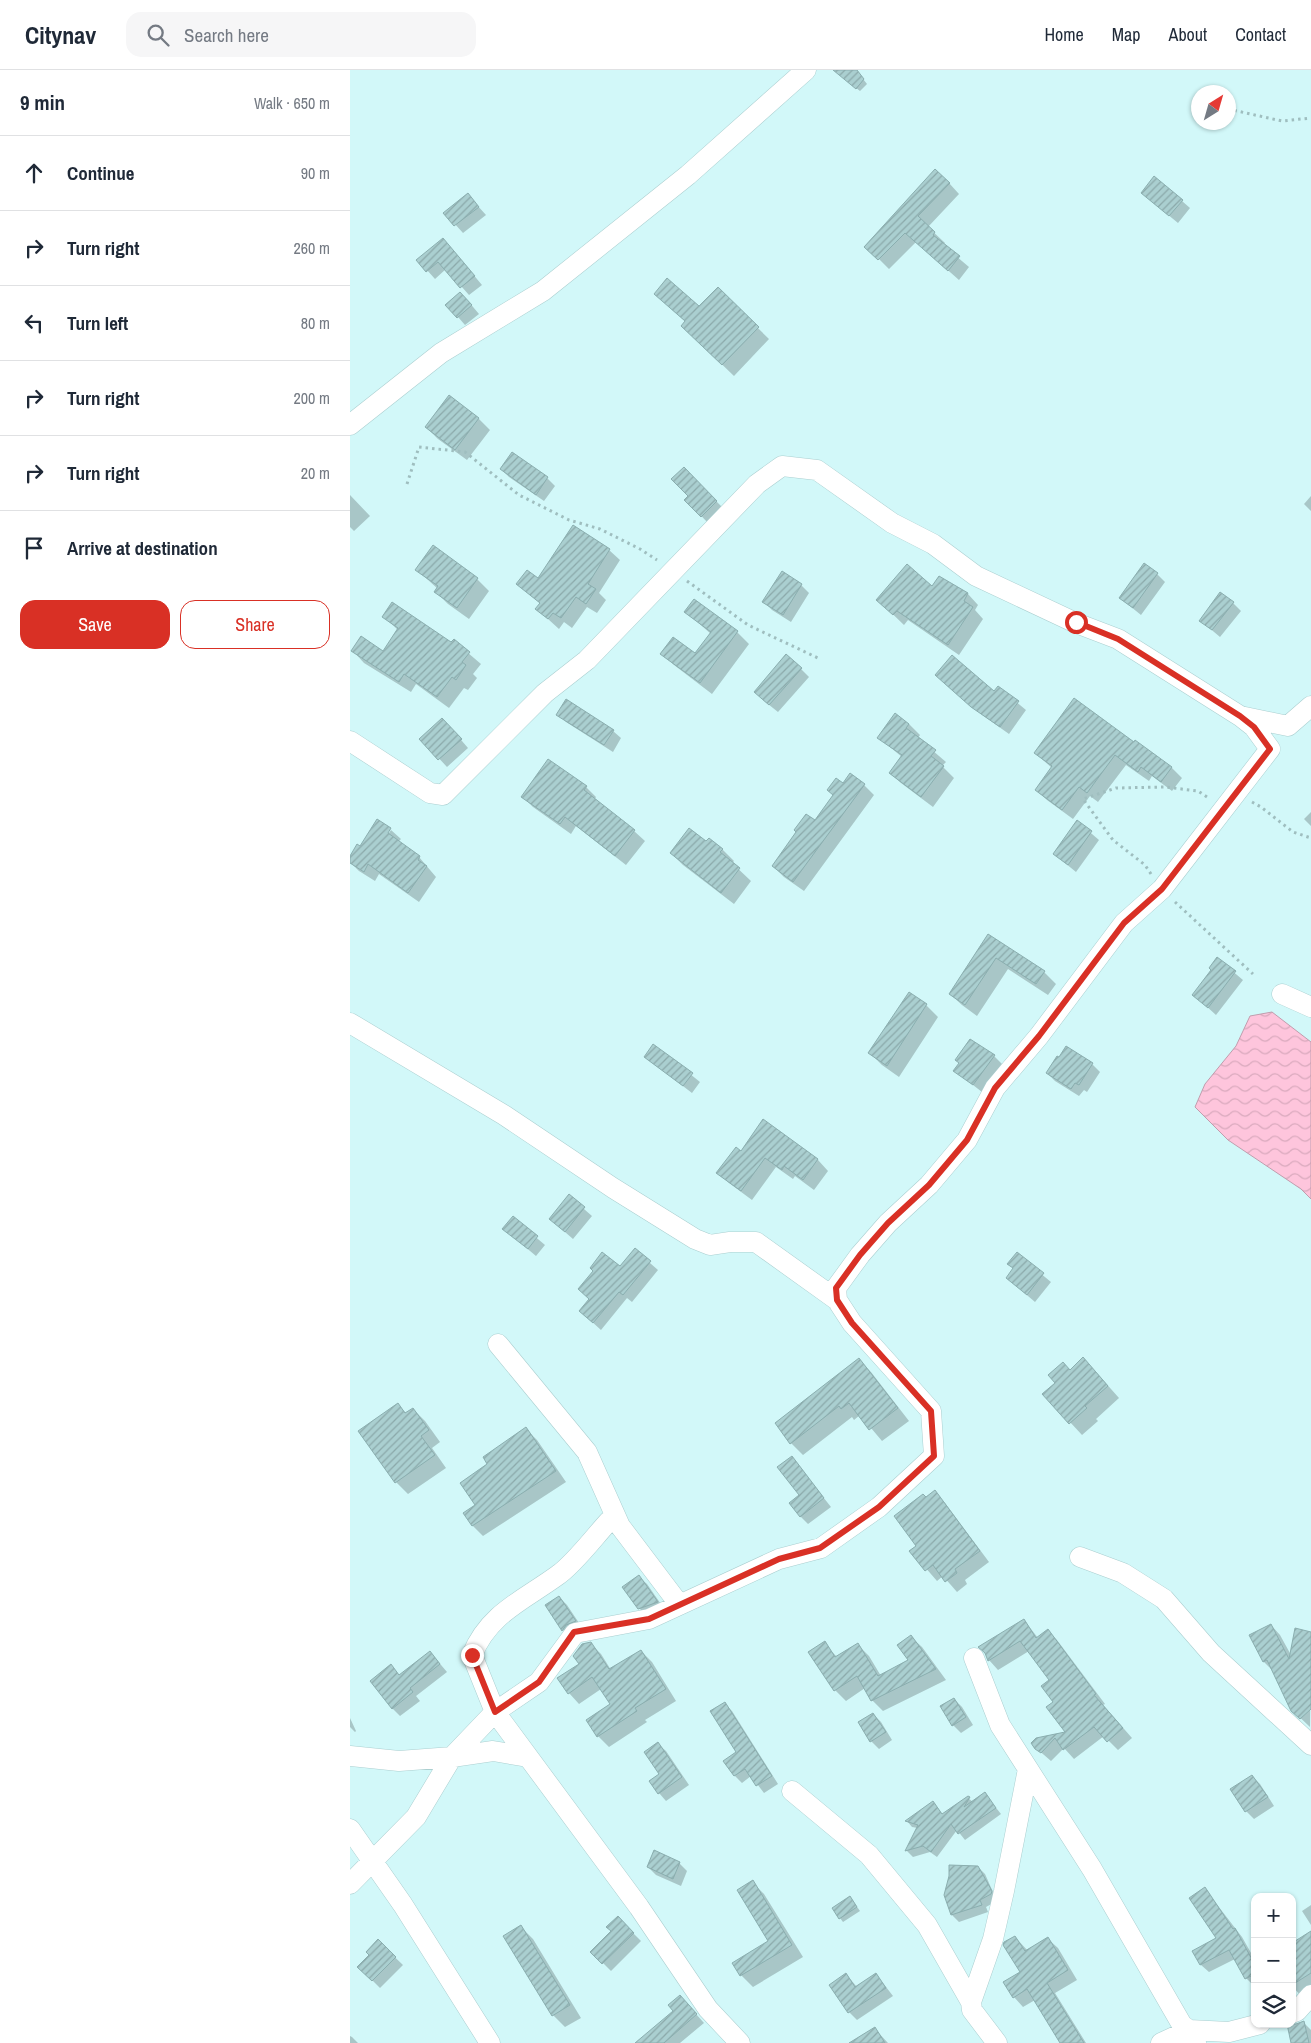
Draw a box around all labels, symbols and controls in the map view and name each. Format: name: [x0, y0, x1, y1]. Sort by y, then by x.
search box: [126, 12, 476, 57]
text: Citynav: [25, 19, 96, 51]
icon: search: [144, 21, 172, 49]
text: Search here: [184, 22, 269, 48]
text: Home: [1044, 22, 1084, 47]
text: Map: [1112, 22, 1141, 47]
text: About: [1169, 22, 1207, 47]
text: Contact: [1235, 22, 1286, 47]
north arrow: [1191, 85, 1236, 130]
text: 9 min: [20, 88, 65, 117]
text: Walk · 650 m: [254, 92, 330, 114]
icon: ahead: [20, 159, 48, 187]
text: Continue: [67, 160, 135, 186]
text: 90 m: [301, 162, 330, 184]
icon: right: [20, 234, 48, 262]
text: Turn right: [67, 235, 139, 261]
text: 260 m: [294, 237, 330, 259]
icon: left: [20, 309, 48, 337]
text: Turn left: [67, 310, 128, 336]
text: 80 m: [301, 312, 330, 334]
icon: right: [20, 384, 48, 412]
text: Turn right: [67, 385, 139, 411]
text: 200 m: [294, 387, 330, 409]
icon: right: [20, 459, 48, 487]
text: Turn right: [67, 460, 139, 486]
text: 20 m: [301, 462, 330, 484]
icon: arrive: [20, 534, 48, 562]
text: Arrive at destination: [67, 535, 218, 561]
button: Save: [20, 600, 170, 649]
button: Share: [180, 600, 330, 649]
route start: [1065, 611, 1088, 634]
route end: [461, 1644, 484, 1667]
map controls: [1251, 1893, 1296, 2028]
button: +: [1251, 1893, 1296, 1938]
button: −: [1251, 1938, 1296, 1983]
button: layers: [1251, 1983, 1296, 2028]

